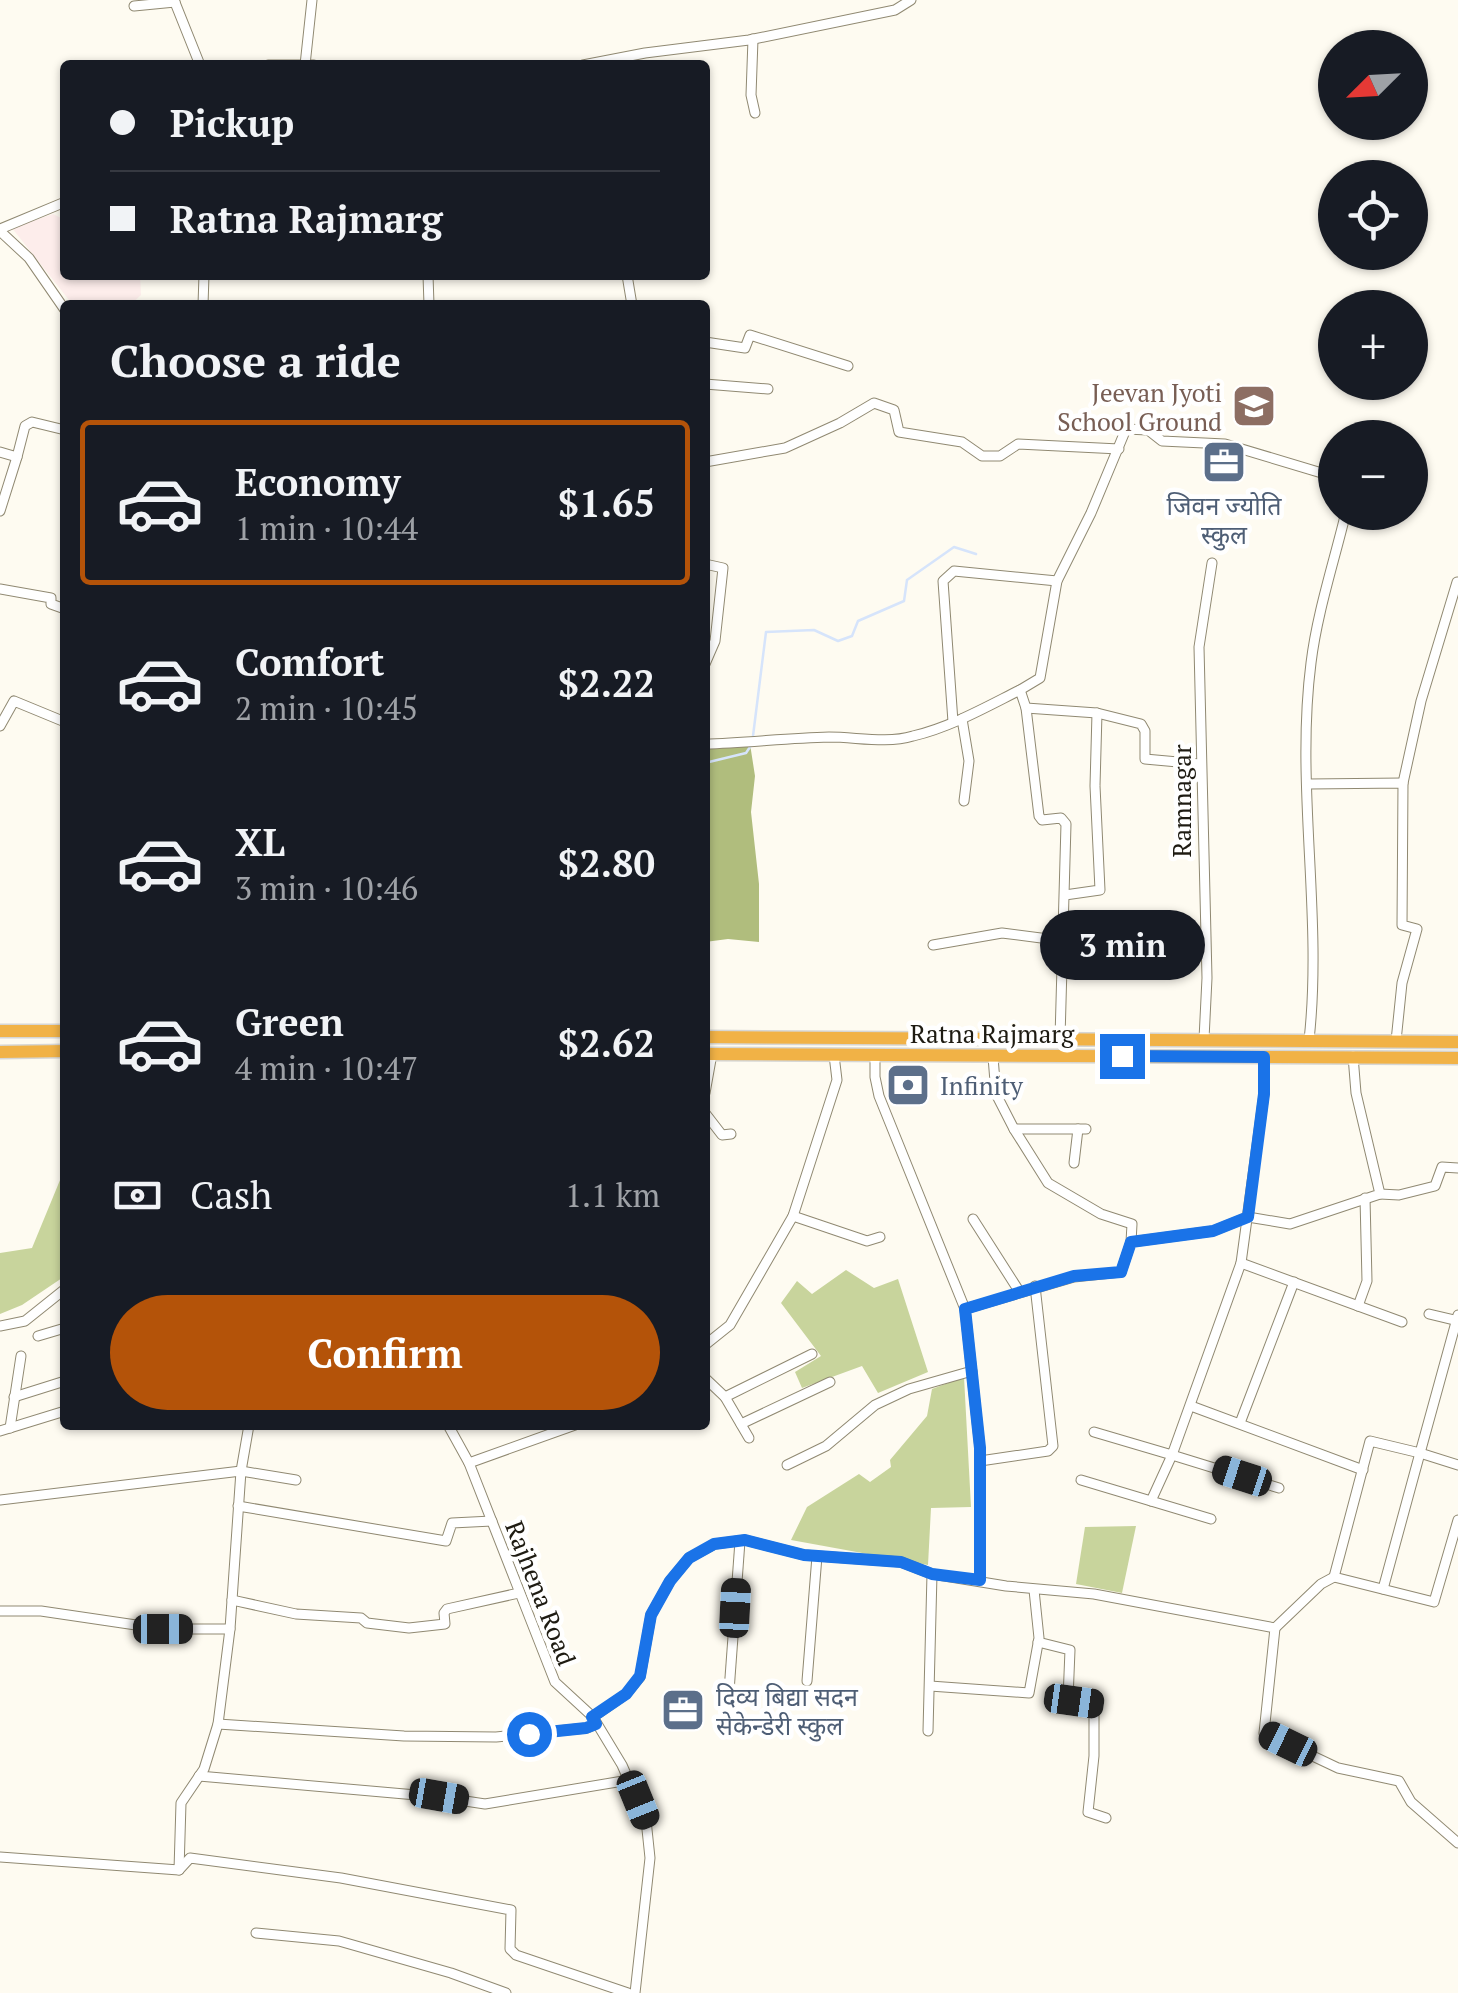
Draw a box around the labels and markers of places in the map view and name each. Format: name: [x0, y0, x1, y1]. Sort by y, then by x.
place label: Jeevan Jyoti School Ground: [1057, 376, 1222, 438]
school or university icon: Jeevan Jyoti School Ground: [1231, 383, 1277, 429]
office icon: जिवन ज्योति स्कुल: [1201, 439, 1247, 485]
place label: जिवन ज्योति स्कुल: [1167, 489, 1282, 551]
bank icon: Infinity: [885, 1062, 931, 1108]
place label: Infinity: [940, 1069, 1023, 1102]
place label: दिव्य बिद्या सदन सेकेन्डेरी स्कुल: [716, 1680, 859, 1742]
office icon: दिव्य बिद्या सदन सेकेन्डेरी स्कुल: [660, 1687, 706, 1733]

